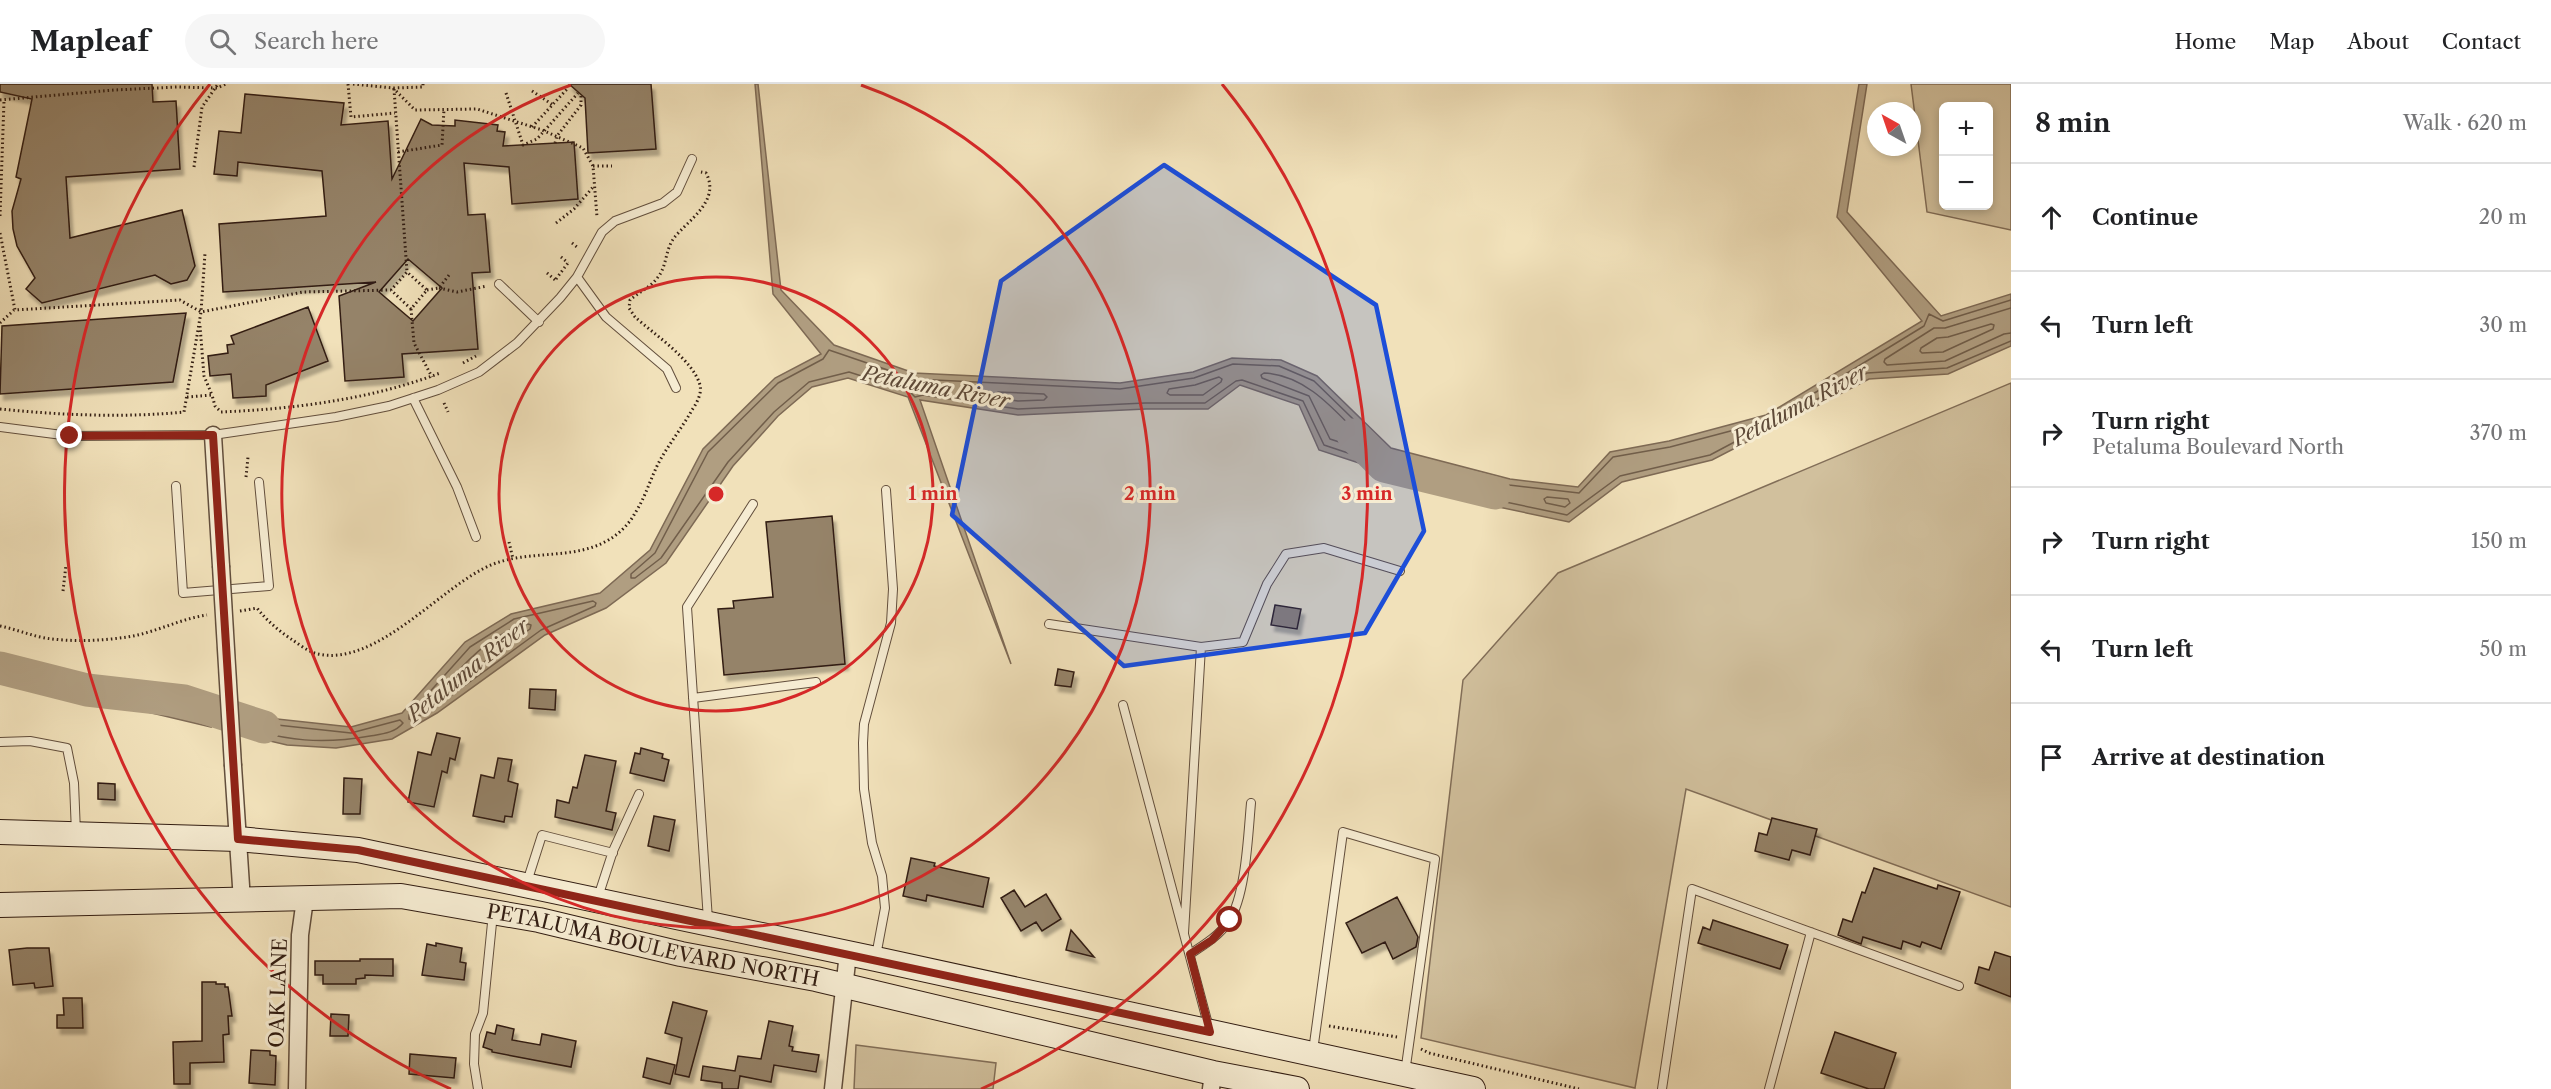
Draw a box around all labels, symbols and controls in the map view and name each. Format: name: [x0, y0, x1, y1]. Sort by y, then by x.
search box: [185, 14, 605, 68]
text: Mapleaf: [30, 24, 149, 58]
icon: search: [206, 25, 239, 58]
text: Search here: [254, 28, 379, 55]
text: Home: [2175, 29, 2236, 54]
text: Map: [2269, 29, 2314, 54]
text: About: [2347, 29, 2409, 54]
text: Contact: [2442, 29, 2521, 54]
north arrow: [1867, 102, 1921, 156]
map controls: [1939, 102, 1993, 210]
button: +: [1939, 102, 1993, 156]
text: 8 min: [2035, 107, 2111, 139]
text: Walk · 620 m: [2403, 111, 2527, 135]
button: −: [1939, 156, 1993, 210]
icon: ahead: [2035, 201, 2068, 234]
text: Continue: [2092, 204, 2198, 231]
text: 20 m: [2479, 205, 2527, 229]
icon: left: [2035, 309, 2068, 342]
text: Turn left: [2092, 312, 2193, 339]
text: 30 m: [2479, 313, 2527, 337]
water label: Petaluma River: [1726, 358, 1873, 452]
water label: Petaluma River: [858, 360, 1013, 414]
text: Turn right: [2092, 408, 2210, 435]
icon: right: [2035, 417, 2068, 450]
text: 370 m: [2470, 421, 2527, 445]
route end: [56, 422, 82, 448]
text: Petaluma Boulevard North: [2092, 435, 2344, 459]
text: 1 min: [908, 483, 958, 505]
text: 2 min: [1124, 483, 1177, 505]
text: 3 min: [1341, 483, 1393, 505]
centre of rings: [706, 484, 726, 504]
icon: right: [2035, 525, 2068, 558]
text: Turn right: [2092, 528, 2210, 555]
text: 150 m: [2471, 529, 2527, 553]
water label: Petaluma River: [400, 612, 535, 728]
icon: left: [2035, 633, 2068, 666]
text: Turn left: [2092, 636, 2193, 663]
text: 50 m: [2480, 637, 2527, 661]
icon: arrive: [2035, 741, 2068, 774]
text: Arrive at destination: [2092, 744, 2325, 771]
street label: PETALUMA BOULEVARD NORTH: [485, 899, 821, 991]
route start: [1216, 906, 1242, 932]
street label: OAK LANE: [264, 938, 292, 1048]

